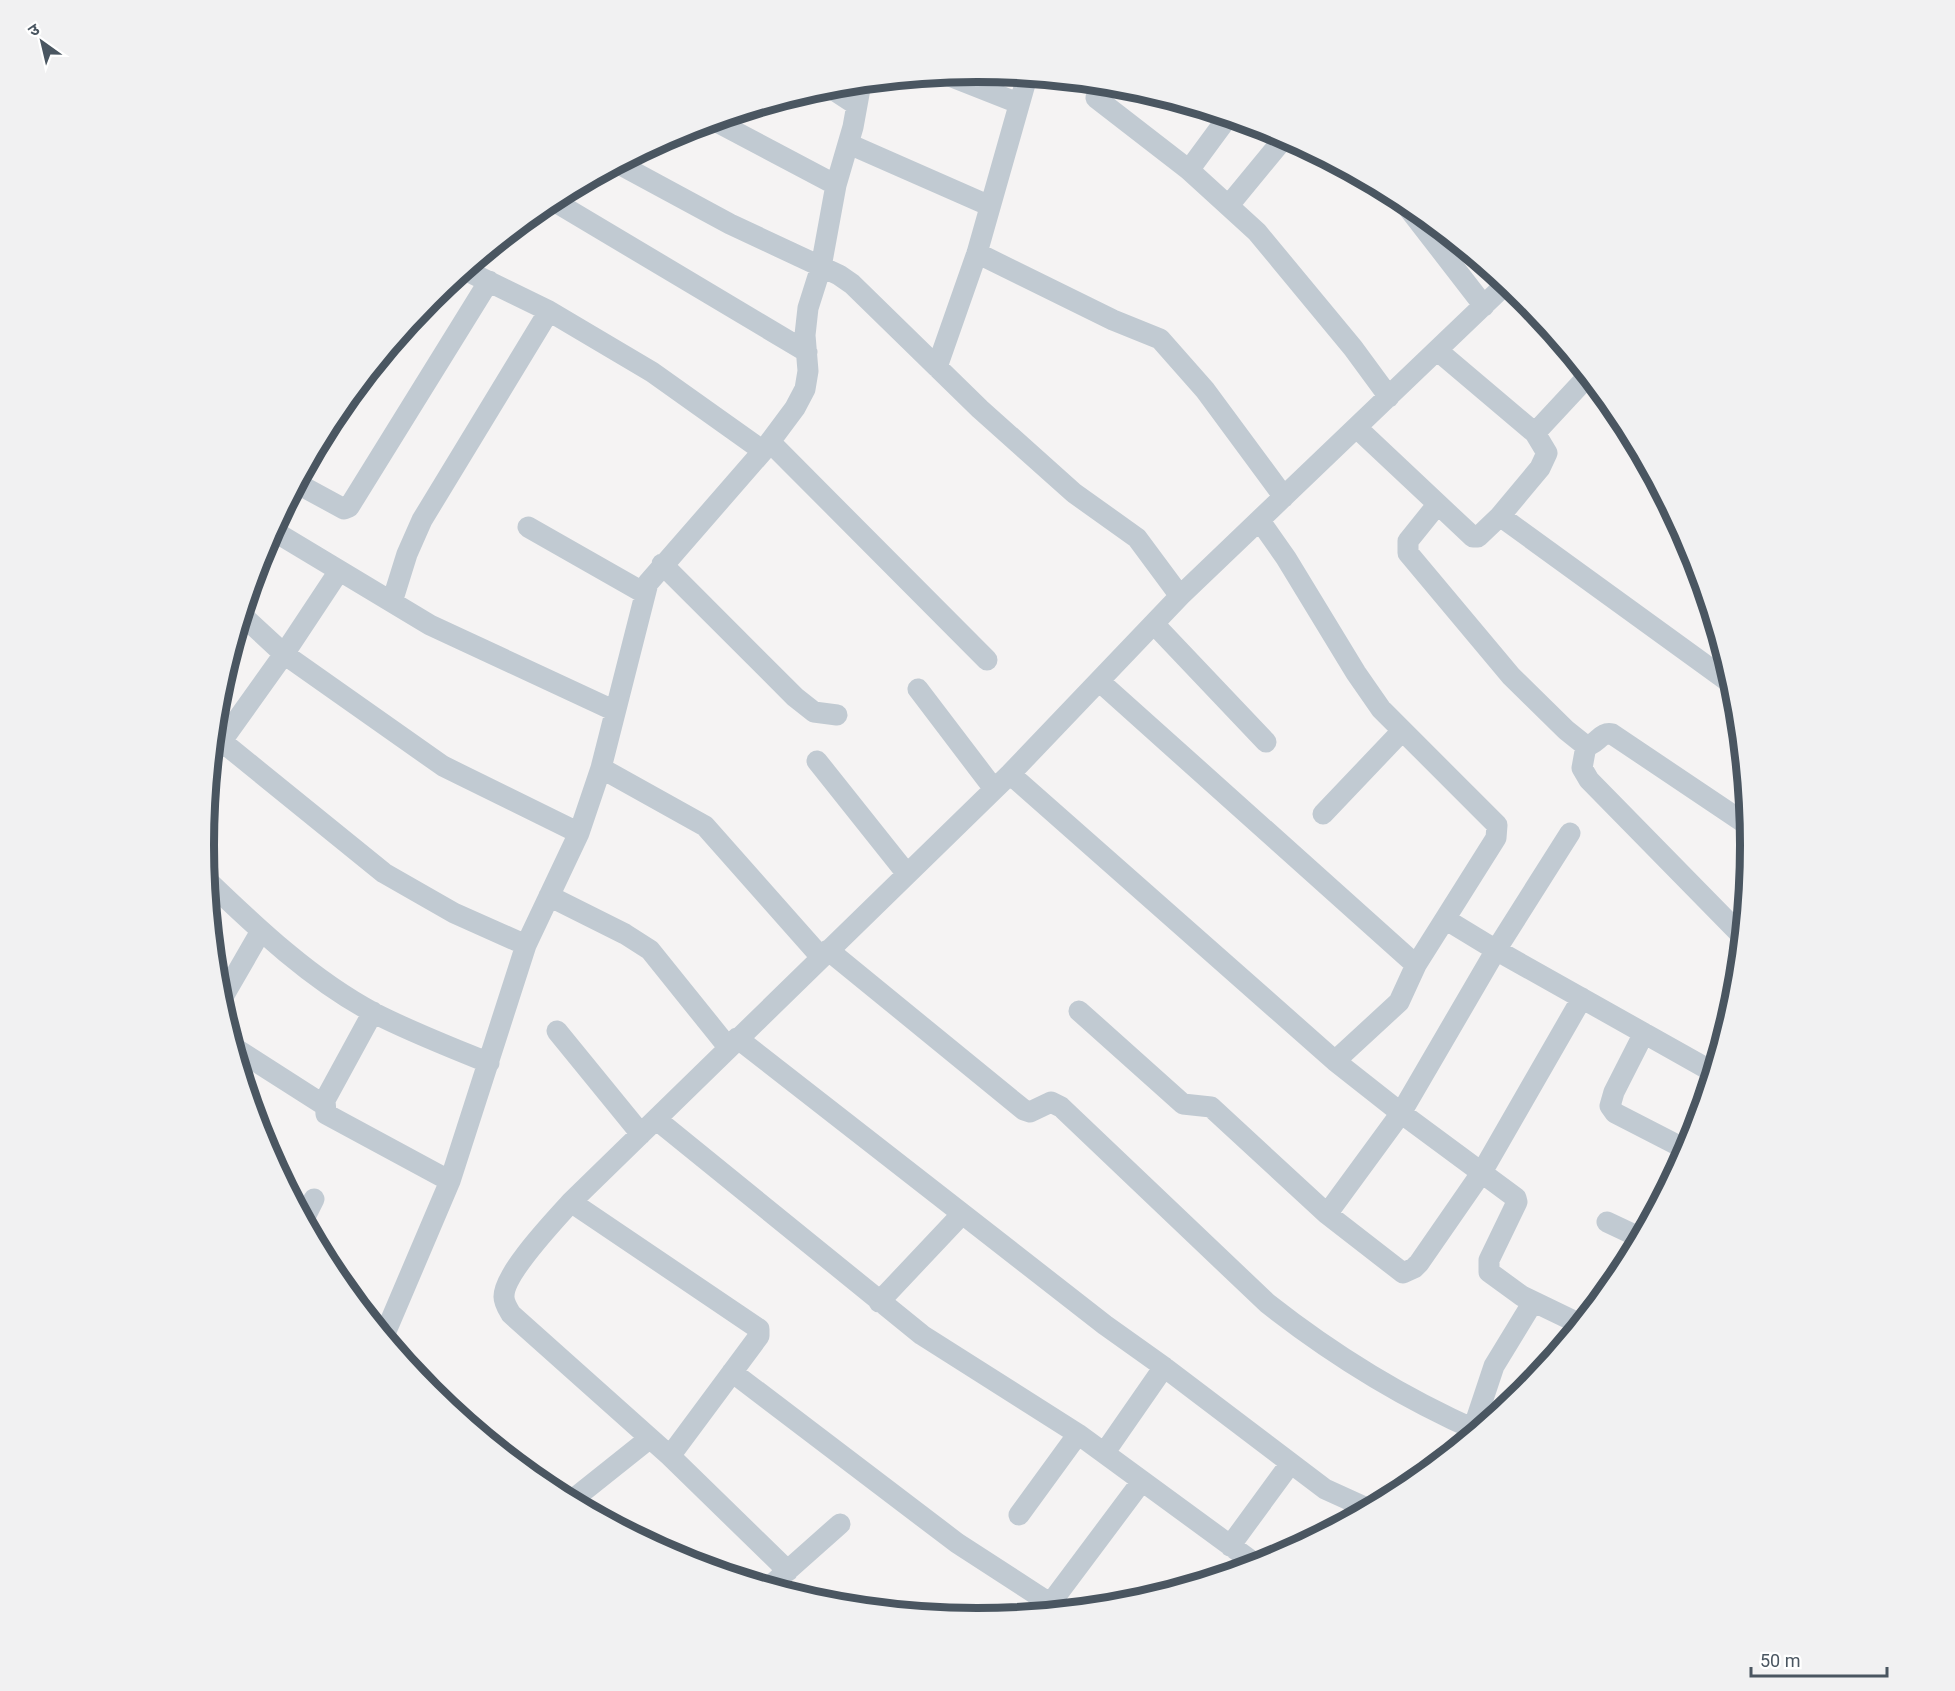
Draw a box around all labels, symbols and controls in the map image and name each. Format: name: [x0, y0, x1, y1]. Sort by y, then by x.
north arrow: [12, 12, 72, 72]
text: उ: [25, 19, 44, 40]
scale bar: [1751, 1640, 1888, 1678]
text: 50 m: [1760, 1650, 1800, 1671]

